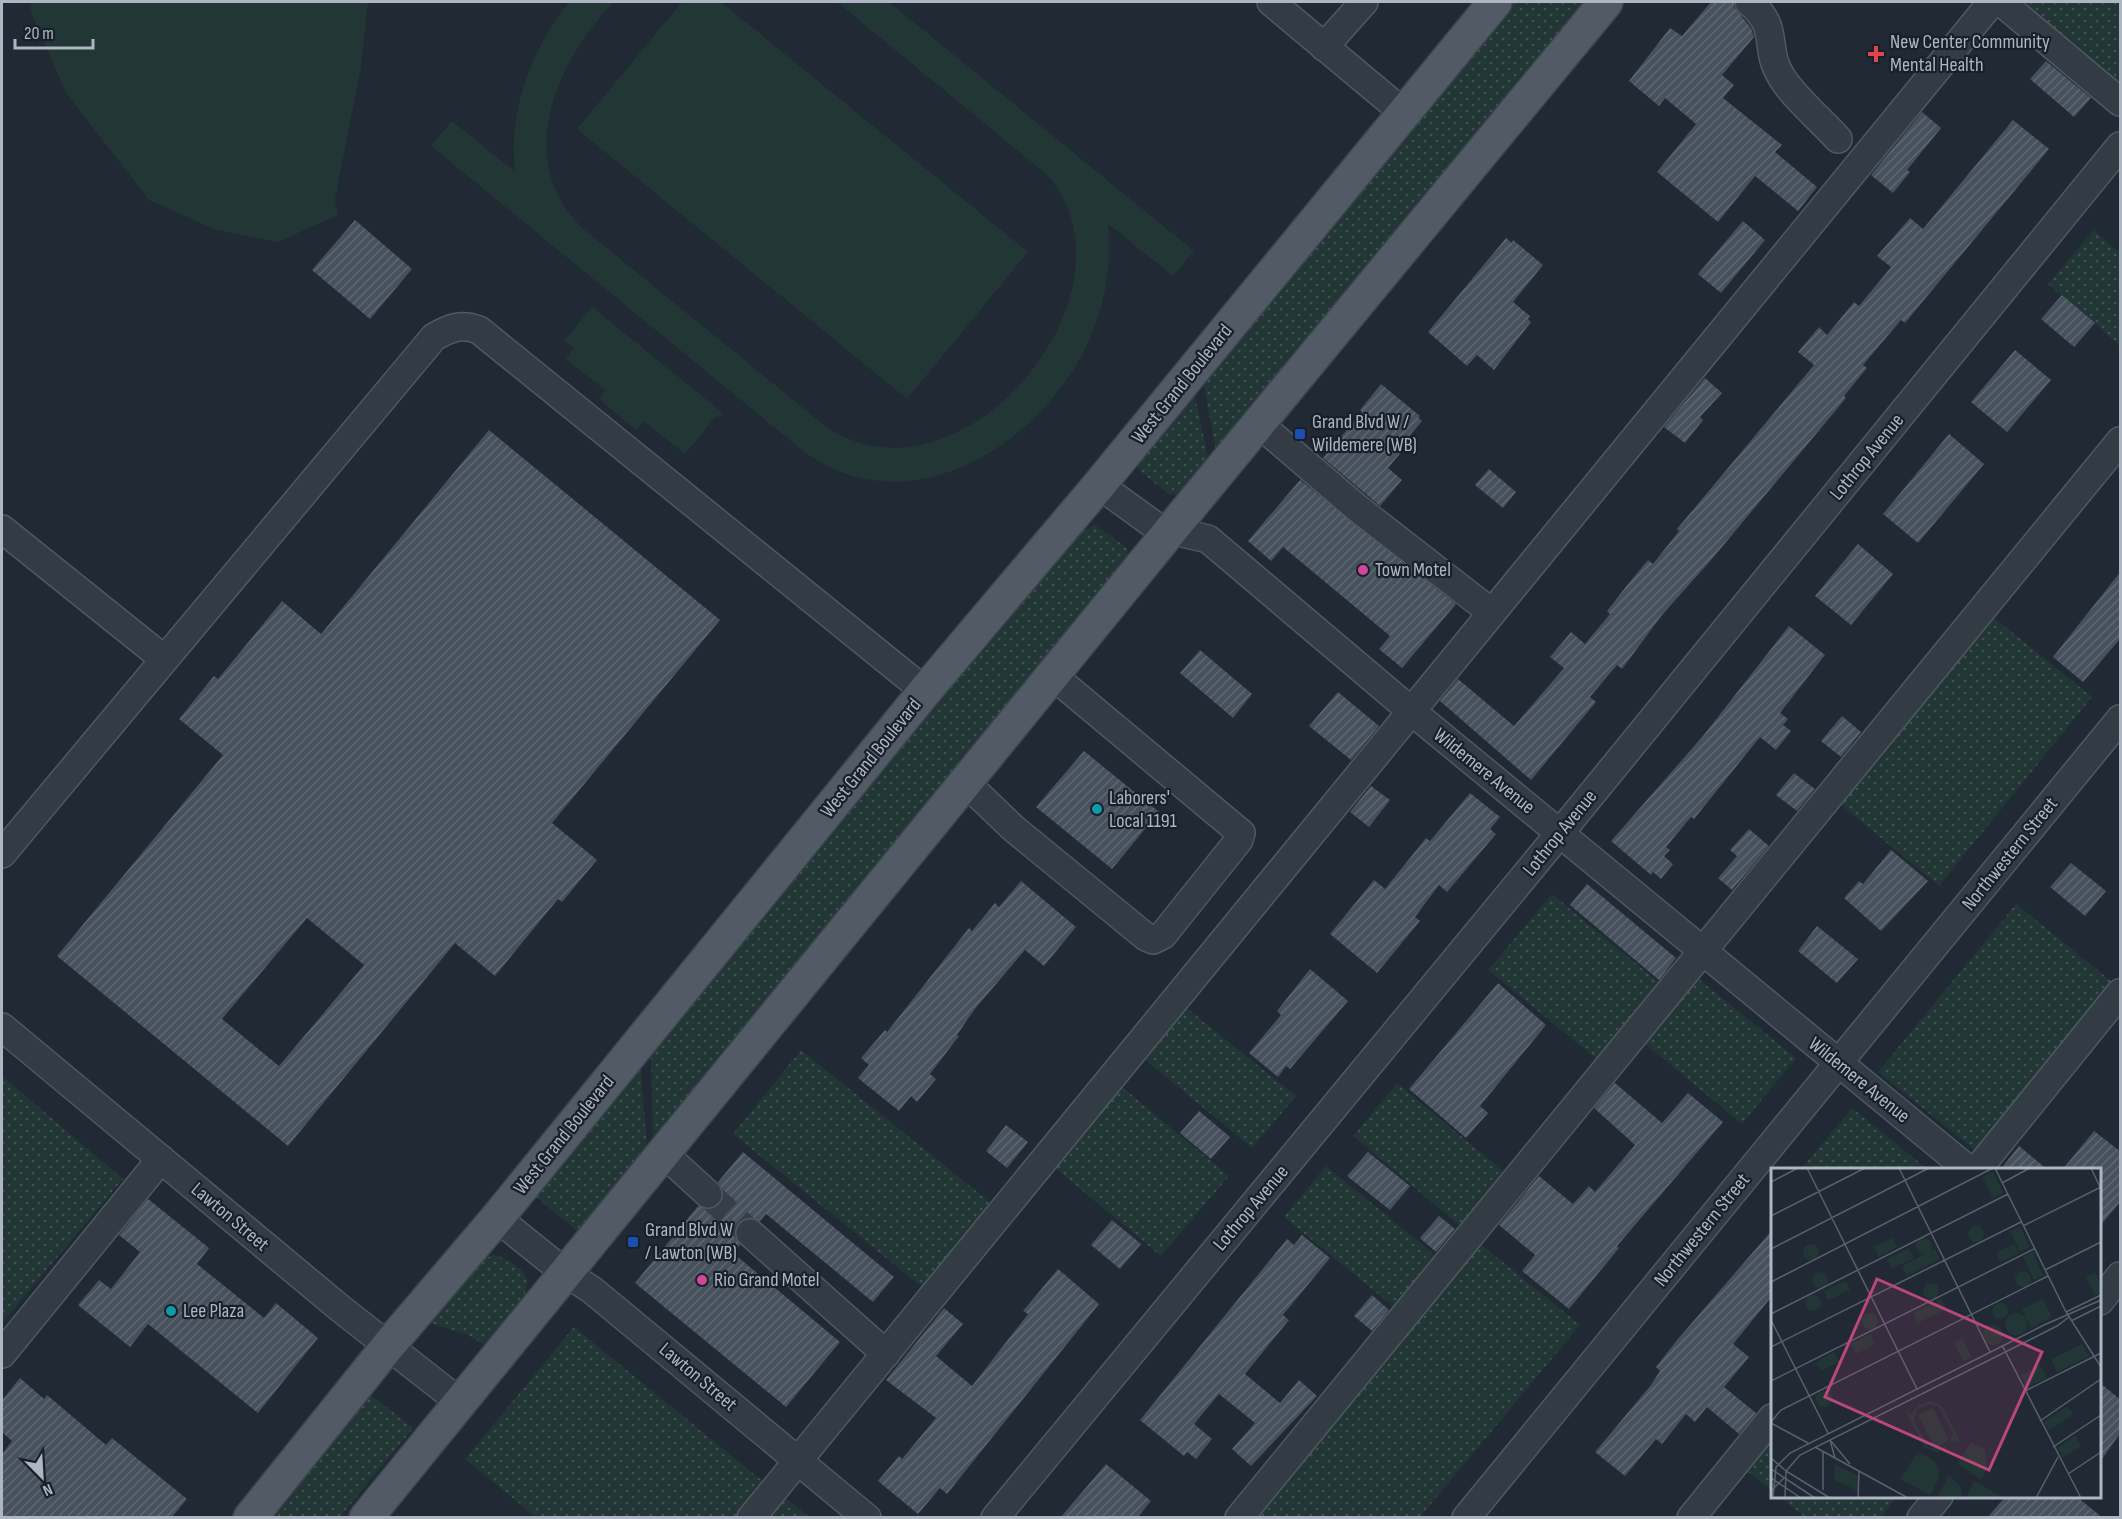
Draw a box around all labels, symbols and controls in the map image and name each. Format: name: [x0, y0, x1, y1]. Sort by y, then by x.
scale bar: [15, 12, 93, 50]
text: 20 m: [24, 23, 54, 44]
place label: New Center Community Mental Health: [1890, 30, 2050, 77]
marker: New Center Community Mental Health: [1867, 45, 1885, 63]
street label: West Grand Boulevard: [1127, 320, 1237, 448]
street label: Lothrop Avenue: [1825, 409, 1909, 505]
place label: Grand Blvd W / Wildemere (WB): [1312, 410, 1417, 457]
marker: Grand Blvd W / Wildemere (WB): [1293, 427, 1307, 441]
place label: Town Motel: [1375, 558, 1451, 582]
marker: Town Motel: [1356, 563, 1370, 577]
street label: West Grand Boulevard: [816, 694, 926, 822]
street label: Wildemere Avenue: [1429, 723, 1539, 819]
street label: Lothrop Avenue: [1518, 785, 1602, 881]
place label: Laborers' Local 1191: [1109, 786, 1177, 833]
street label: Northwestern Street: [1957, 792, 2063, 916]
marker: Laborers' Local 1191: [1090, 802, 1104, 816]
street label: Wildemere Avenue: [1804, 1032, 1914, 1128]
street label: West Grand Boulevard: [509, 1071, 619, 1199]
street label: Lothrop Avenue: [1208, 1160, 1294, 1256]
street label: Northwestern Street: [1649, 1168, 1755, 1292]
inset map: [1771, 1168, 2101, 1498]
street label: Lawton Street: [186, 1177, 274, 1257]
place label: Grand Blvd W / Lawton (WB): [645, 1218, 737, 1265]
marker: Grand Blvd W / Lawton (WB): [626, 1235, 640, 1249]
place label: Rio Grand Motel: [714, 1268, 820, 1292]
marker: Rio Grand Motel: [695, 1273, 709, 1287]
place label: Lee Plaza: [183, 1299, 244, 1323]
marker: Lee Plaza: [164, 1304, 178, 1318]
street label: Lawton Street: [654, 1337, 742, 1417]
north arrow: [12, 1447, 72, 1507]
text: N: [40, 1479, 55, 1500]

